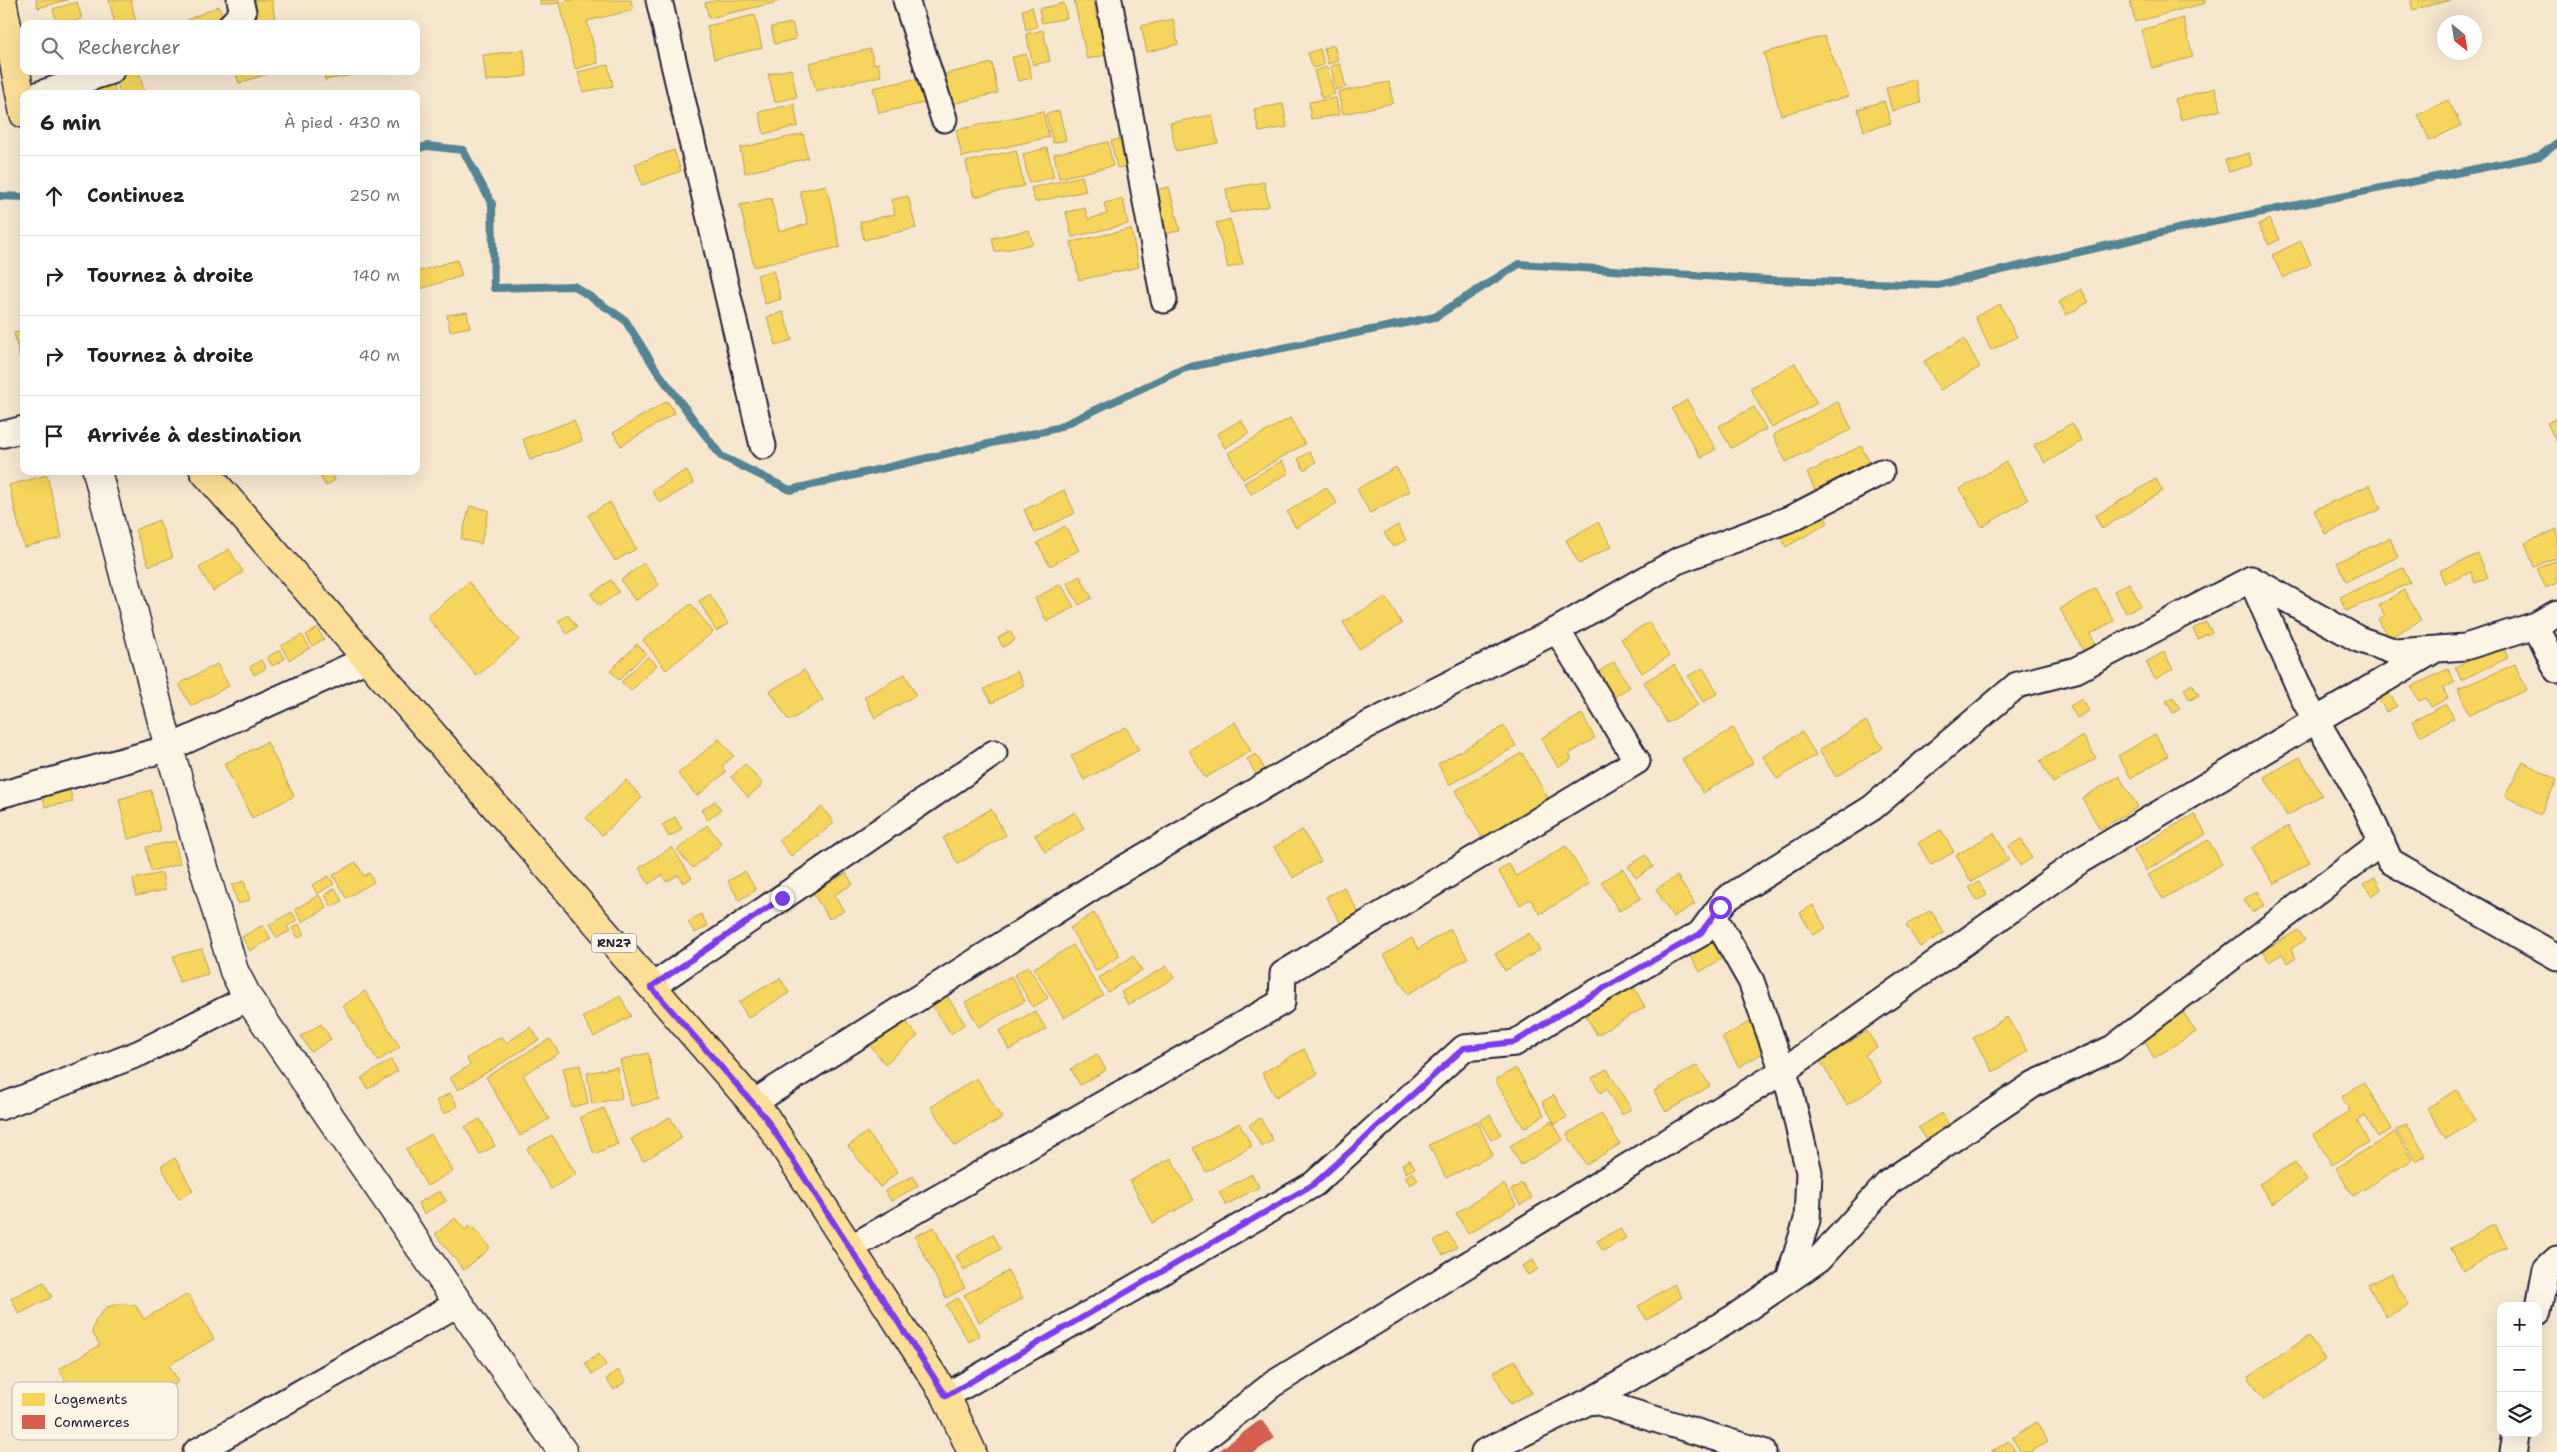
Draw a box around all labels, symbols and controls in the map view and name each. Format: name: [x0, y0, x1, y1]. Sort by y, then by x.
north arrow: [2437, 15, 2482, 60]
search box: [20, 20, 420, 75]
icon: search: [38, 34, 66, 62]
text: Rechercher: [78, 35, 181, 60]
text: 6 min: [40, 109, 101, 137]
text: À pied · 430 m: [284, 112, 400, 133]
icon: ahead: [40, 182, 68, 210]
text: Continuez: [87, 183, 185, 208]
text: 250 m: [349, 185, 400, 206]
icon: right: [40, 262, 68, 290]
text: Tournez à droite: [87, 263, 254, 288]
text: 140 m: [353, 265, 400, 286]
icon: right: [40, 342, 68, 370]
text: Tournez à droite: [87, 343, 254, 368]
text: 40 m: [358, 345, 400, 366]
icon: arrive: [40, 422, 68, 450]
text: Arrivée à destination: [87, 423, 301, 448]
route end: [771, 887, 794, 910]
route start: [1709, 896, 1732, 919]
road number: RN27: [592, 934, 636, 952]
map controls: [2497, 1302, 2542, 1437]
button: +: [2497, 1302, 2542, 1347]
button: −: [2497, 1347, 2542, 1392]
legend: [12, 1382, 178, 1440]
text: Logements: [54, 1390, 127, 1408]
button: layers: [2497, 1392, 2542, 1437]
text: Commerces: [54, 1413, 130, 1431]

